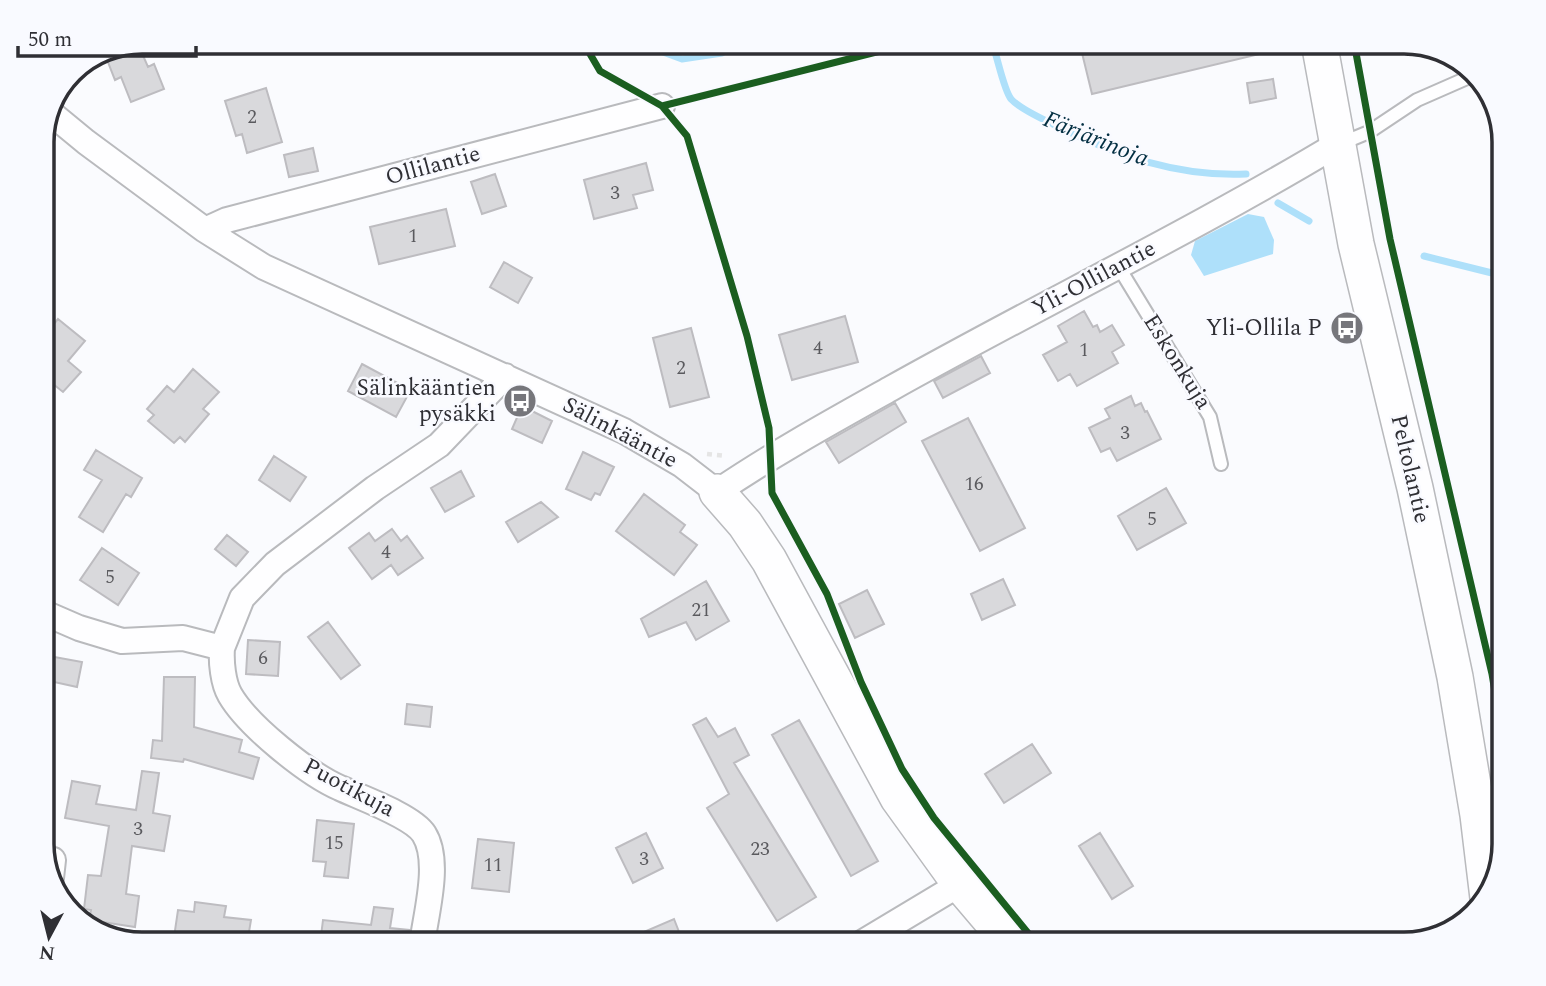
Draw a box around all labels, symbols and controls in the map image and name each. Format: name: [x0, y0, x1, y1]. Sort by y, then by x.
scale bar: [18, 14, 196, 58]
text: 50 m: [28, 24, 72, 56]
water label: Färjärinoja: [1038, 101, 1154, 177]
house number: 2: [247, 103, 257, 132]
street label: Ollilantie: [382, 137, 484, 195]
house number: 3: [610, 179, 620, 208]
house number: 1: [408, 222, 418, 251]
street label: Yli-Ollilantie: [1026, 232, 1162, 326]
street label: Eskonkuja: [1134, 307, 1220, 417]
bus stop icon: Yli-Ollila P: [1328, 309, 1366, 347]
place label: Yli-Ollila P: [1206, 311, 1322, 346]
house number: 4: [813, 334, 823, 363]
house number: 1: [1079, 336, 1089, 365]
house number: 2: [676, 354, 686, 383]
place label: Sälinkääntien pysäkki: [357, 371, 496, 432]
bus stop icon: Sälinkääntien pysäkki: [501, 382, 539, 420]
street label: Sälinkääntie: [556, 388, 684, 478]
street label: Peltolantie: [1381, 411, 1439, 527]
house number: 3: [1120, 419, 1130, 448]
house number: 16: [964, 470, 984, 499]
house number: 5: [1147, 505, 1157, 534]
house number: 4: [381, 538, 391, 567]
house number: 5: [105, 563, 115, 592]
house number: 21: [691, 596, 711, 625]
house number: 6: [258, 644, 268, 673]
street label: Puotikuja: [297, 749, 401, 827]
house number: 3: [133, 815, 143, 844]
house number: 15: [324, 829, 344, 858]
house number: 23: [750, 835, 770, 864]
house number: 3: [639, 845, 649, 874]
house number: 11: [483, 851, 503, 880]
north arrow: [14, 902, 84, 972]
text: N: [38, 937, 57, 968]

